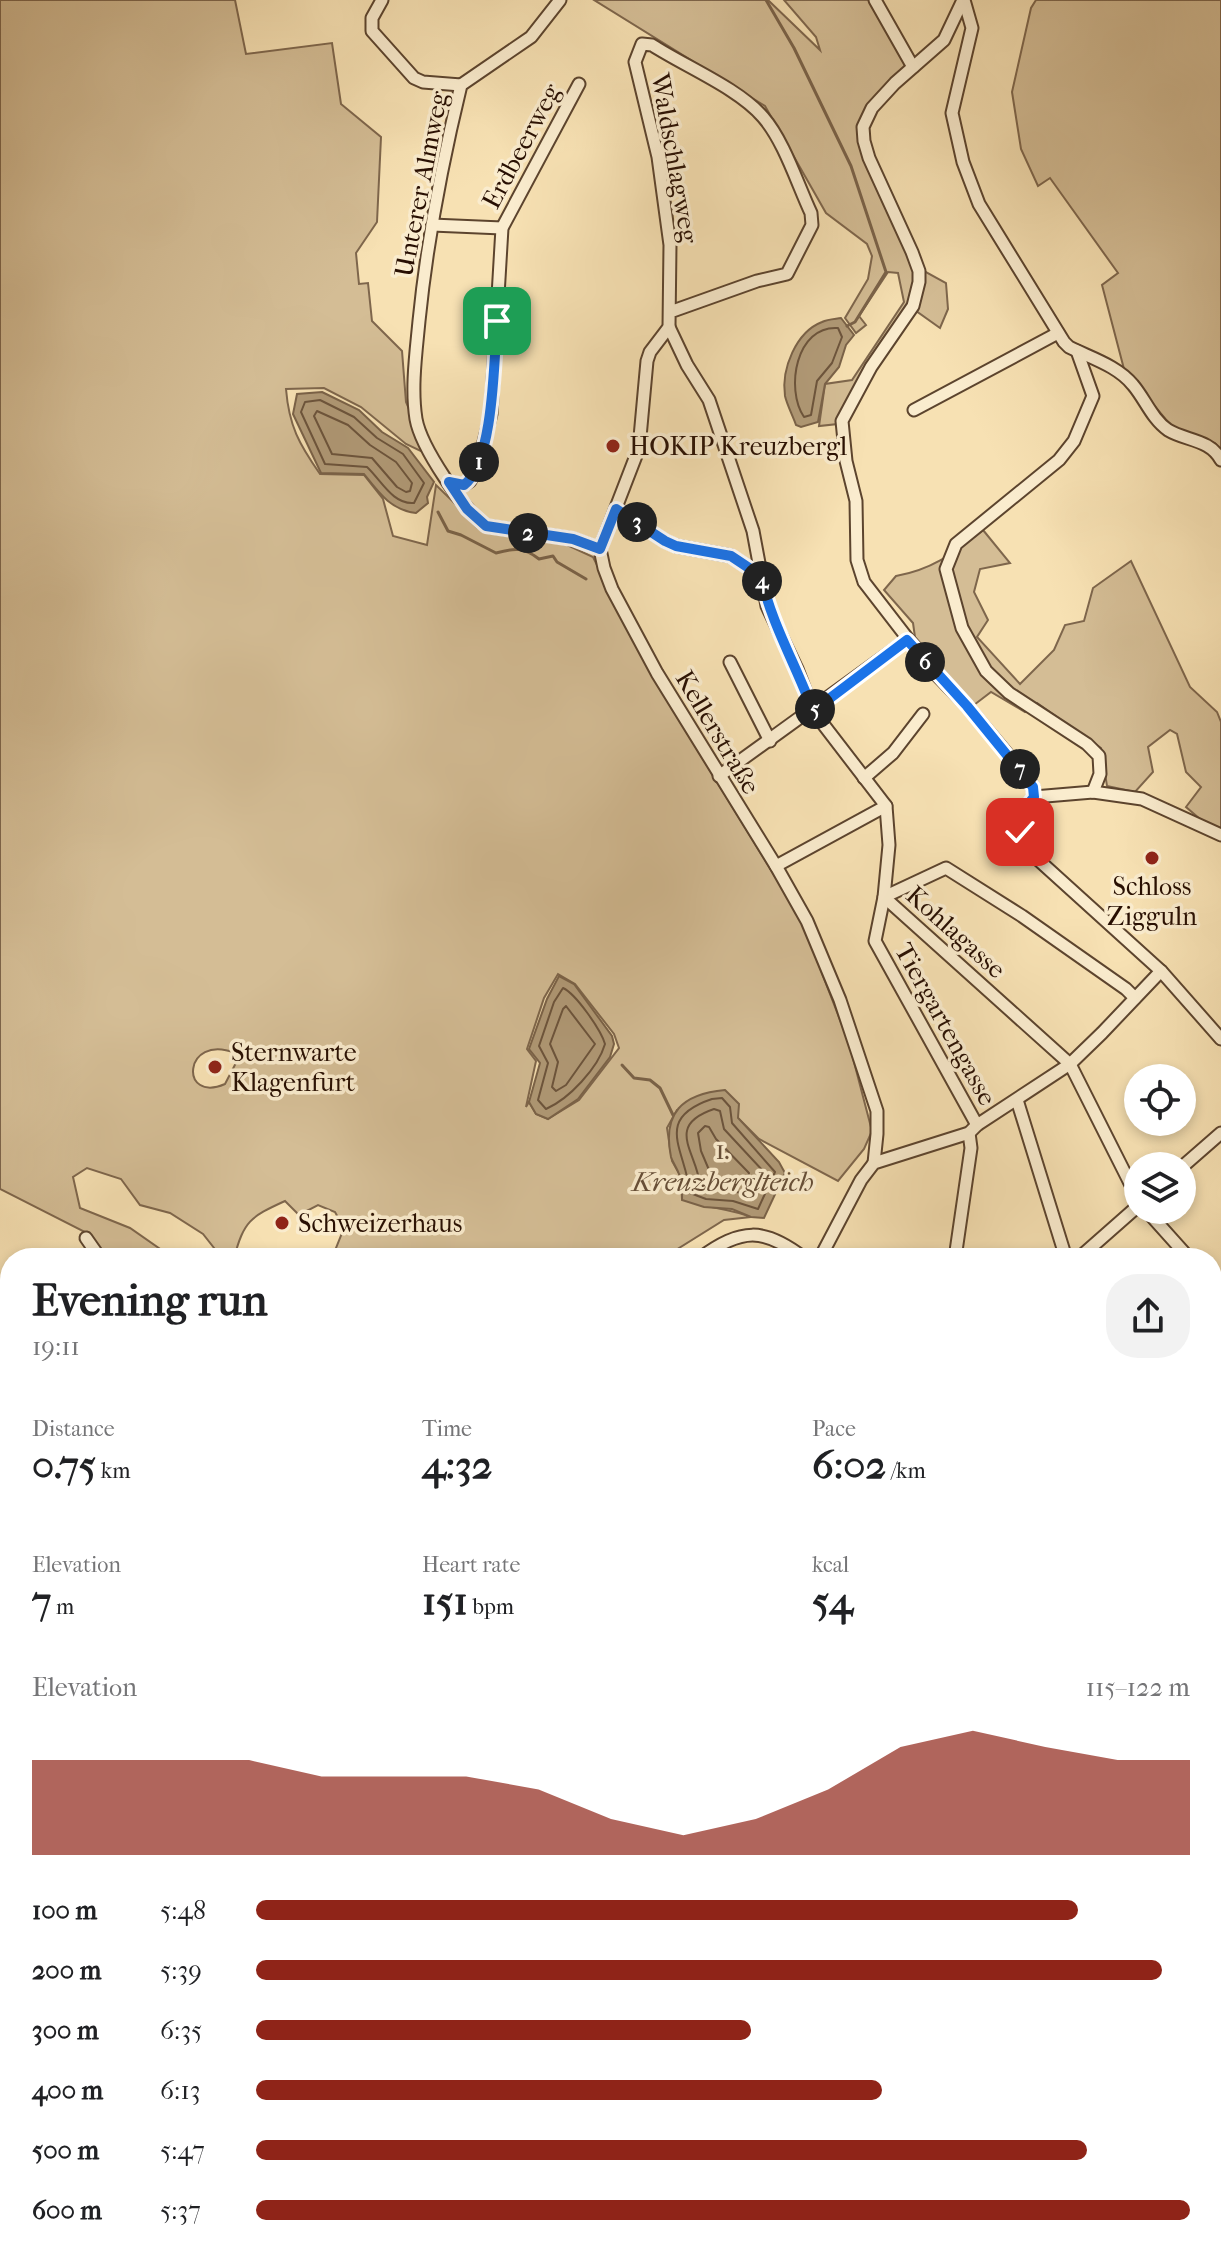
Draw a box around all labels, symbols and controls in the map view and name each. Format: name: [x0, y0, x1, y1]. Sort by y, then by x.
street label: Waldschlagweg: [644, 70, 705, 246]
street label: Erdbeerweg: [476, 78, 568, 214]
street label: Unterer Almweg: [388, 88, 455, 280]
pin: [463, 287, 531, 355]
icon: arrive: [475, 299, 519, 343]
place label: HOKIP Kreuzbergl: [629, 431, 847, 462]
marker: HOKIP Kreuzbergl: [604, 437, 622, 455]
pin: 1: [459, 442, 499, 482]
text: 1: [475, 449, 483, 475]
pin: 3: [617, 502, 657, 542]
text: 3: [632, 509, 642, 535]
pin: 2: [508, 513, 548, 553]
text: 2: [522, 520, 534, 546]
pin: 4: [742, 561, 782, 601]
text: 4: [756, 568, 769, 594]
pin: 6: [905, 642, 945, 682]
text: 6: [919, 649, 931, 675]
street label: Kellerstraße: [669, 665, 767, 800]
pin: 5: [795, 689, 835, 729]
text: 5: [810, 696, 820, 722]
pin: 7: [1000, 749, 1040, 789]
text: 7: [1015, 756, 1025, 782]
pin: [986, 798, 1054, 866]
icon: check: [998, 810, 1042, 854]
marker: Schloss Zigguln: [1143, 849, 1161, 867]
place label: Schloss Zigguln: [1107, 871, 1197, 932]
street label: Kohlagasse: [900, 880, 1012, 985]
street label: Tiergartengasse: [888, 938, 1003, 1111]
place label: Sternwarte Klagenfurt: [231, 1037, 357, 1098]
marker: Sternwarte Klagenfurt: [206, 1058, 224, 1076]
map controls: [1124, 1064, 1196, 1224]
button: locate: [1124, 1064, 1196, 1136]
water label: 1. Kreuzberglteich: [630, 1133, 814, 1198]
button: layers: [1124, 1152, 1196, 1224]
place label: Schweizerhaus: [298, 1208, 462, 1239]
marker: Schweizerhaus: [273, 1214, 291, 1232]
button: share: [1106, 1274, 1190, 1358]
text: Evening run: [32, 1275, 267, 1326]
text: 19:11: [32, 1331, 80, 1362]
text: Distance: [32, 1416, 115, 1442]
text: Time: [422, 1416, 472, 1442]
text: Pace: [812, 1416, 856, 1442]
text: 0.75: [32, 1442, 96, 1488]
text: 4:32: [422, 1442, 492, 1488]
text: 6:02: [812, 1442, 886, 1488]
text: km: [96, 1458, 130, 1484]
text: /km: [886, 1458, 926, 1484]
text: Elevation: [32, 1552, 121, 1578]
text: Heart rate: [422, 1552, 521, 1578]
text: kcal: [812, 1552, 849, 1578]
text: 7: [32, 1578, 51, 1624]
text: 151: [422, 1578, 468, 1624]
text: 54: [812, 1578, 853, 1624]
text: m: [51, 1594, 74, 1620]
text: bpm: [468, 1594, 514, 1620]
text: Elevation: [32, 1672, 137, 1703]
text: 115–122 m: [1086, 1672, 1190, 1703]
text: 100 m: [32, 1895, 97, 1926]
text: 5:48: [160, 1895, 206, 1926]
text: 200 m: [32, 1955, 101, 1986]
text: 5:39: [160, 1955, 202, 1986]
text: 300 m: [32, 2015, 99, 2046]
text: 6:35: [160, 2015, 202, 2046]
text: 400 m: [32, 2075, 103, 2106]
text: 6:13: [160, 2075, 200, 2106]
text: 500 m: [32, 2135, 99, 2166]
text: 5:47: [160, 2135, 205, 2166]
text: 600 m: [32, 2195, 102, 2226]
text: 5:37: [160, 2195, 201, 2226]

